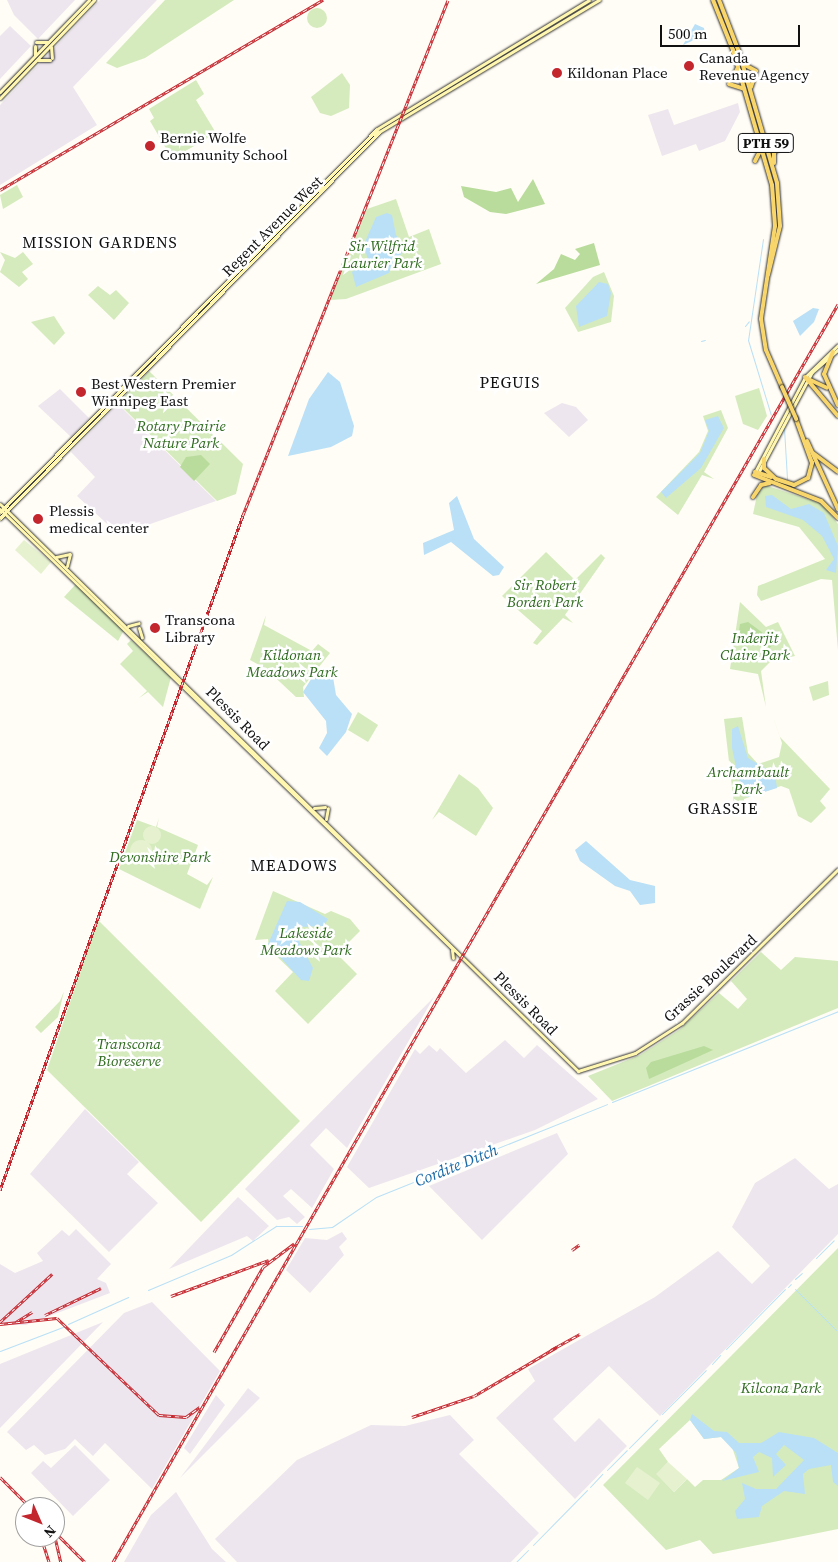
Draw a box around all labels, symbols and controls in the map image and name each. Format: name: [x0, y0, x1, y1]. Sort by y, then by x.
scale bar: [663, 15, 803, 47]
text: 500 m: [668, 23, 708, 44]
place label: Canada Revenue Agency: [699, 48, 809, 83]
marker: Canada Revenue Agency: [683, 60, 695, 72]
place label: Kildonan Place: [567, 64, 668, 82]
marker: Kildonan Place: [551, 67, 563, 79]
place label: Bernie Wolfe Community School: [160, 128, 288, 163]
road number: PTH 59: [737, 132, 795, 154]
marker: Bernie Wolfe Community School: [144, 140, 156, 152]
street label: Regent Avenue West: [218, 172, 326, 280]
district label: MISSION GARDENS: [20, 232, 180, 252]
park label: Sir Wilfrid Laurier Park: [342, 236, 422, 271]
district label: PEGUIS: [479, 372, 541, 392]
place label: Best Western Premier Winnipeg East: [91, 374, 236, 409]
marker: Best Western Premier Winnipeg East: [75, 386, 87, 398]
park label: Rotary Prairie Nature Park: [136, 416, 226, 451]
place label: Plessis medical center: [49, 501, 149, 536]
marker: Plessis medical center: [31, 512, 45, 526]
park label: Sir Robert Borden Park: [507, 575, 583, 610]
place label: Transcona Library: [165, 610, 235, 645]
marker: Transcona Library: [149, 622, 161, 634]
park label: Inderjit Claire Park: [720, 628, 790, 663]
park label: Kildonan Meadows Park: [247, 645, 337, 680]
street label: Plessis Road: [202, 682, 274, 754]
park label: Archambault Park: [707, 762, 789, 797]
district label: GRASSIE: [687, 798, 759, 818]
park label: Devonshire Park: [109, 848, 211, 866]
district label: MEADOWS: [250, 855, 338, 875]
park label: Lakeside Meadows Park: [261, 923, 351, 958]
street label: Grassie Boulevard: [660, 930, 760, 1026]
street label: Plessis Road: [490, 967, 562, 1039]
park label: Transcona Bioreserve: [97, 1034, 161, 1069]
water label: Cordite Ditch: [412, 1140, 500, 1190]
park label: Kilcona Park: [741, 1379, 821, 1397]
north arrow: [15, 1497, 65, 1547]
text: N: [39, 1521, 61, 1542]

